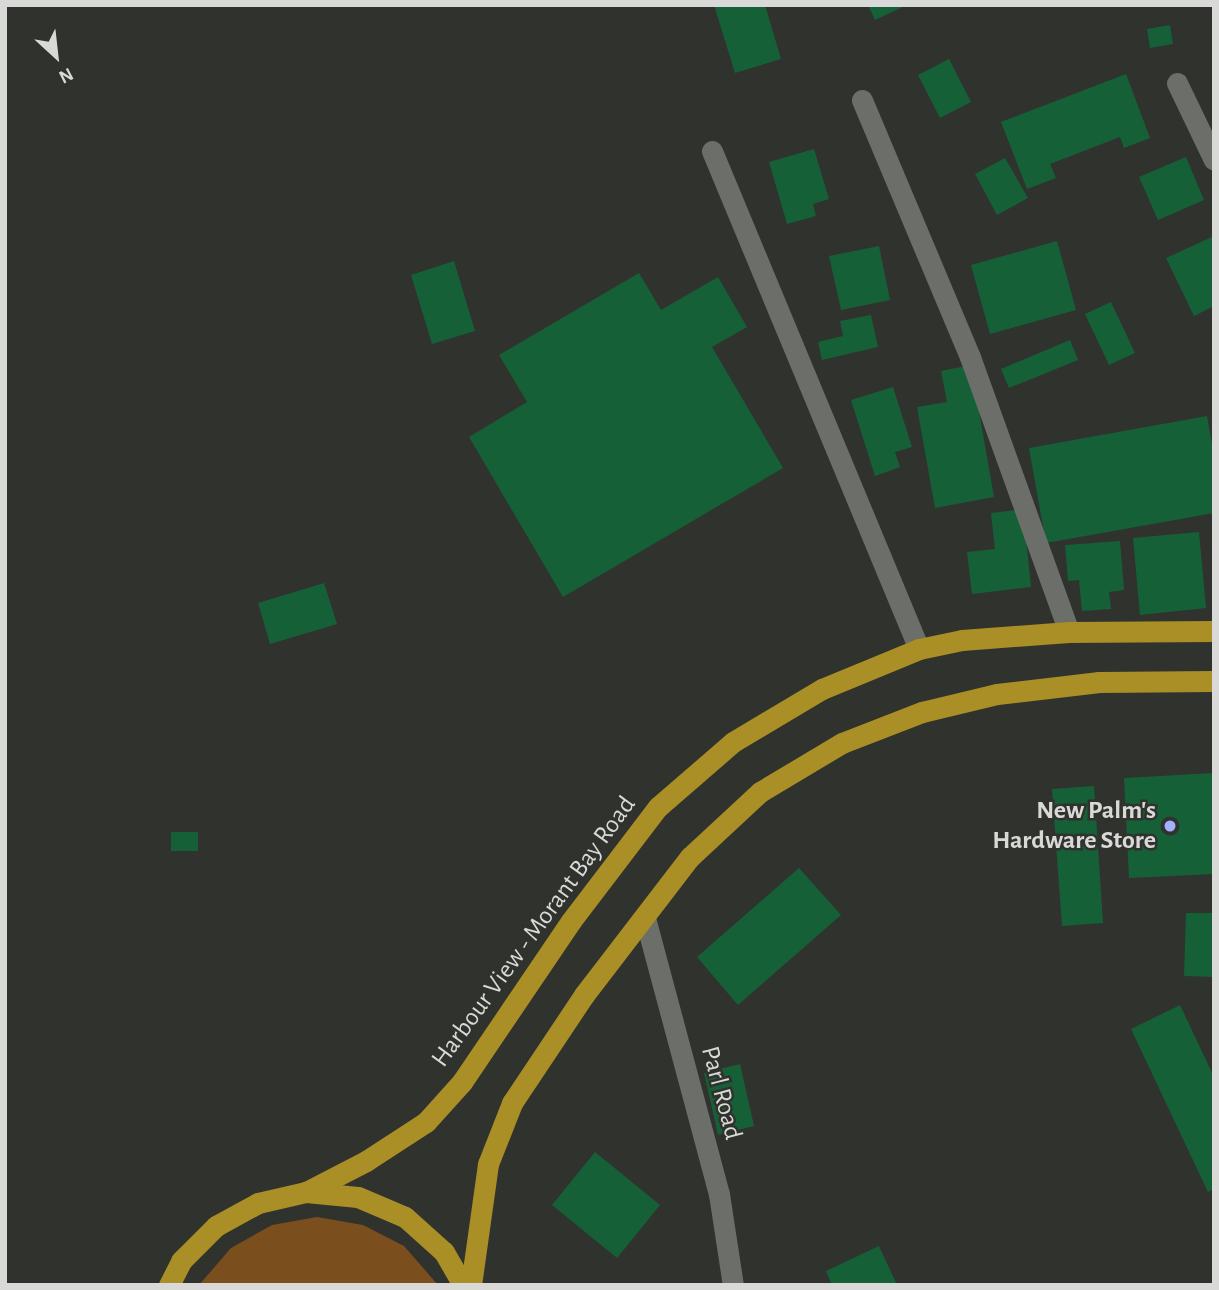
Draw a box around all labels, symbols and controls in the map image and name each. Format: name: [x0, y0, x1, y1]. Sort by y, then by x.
north arrow: [21, 21, 91, 91]
text: N: [56, 64, 76, 87]
street label: Harbour View - Morant Bay Road: [425, 790, 643, 1074]
place label: New Palm's Hardware Store: [992, 795, 1156, 856]
marker: New Palm's Hardware Store: [1162, 818, 1178, 834]
street label: Parl Road: [694, 1043, 748, 1143]

